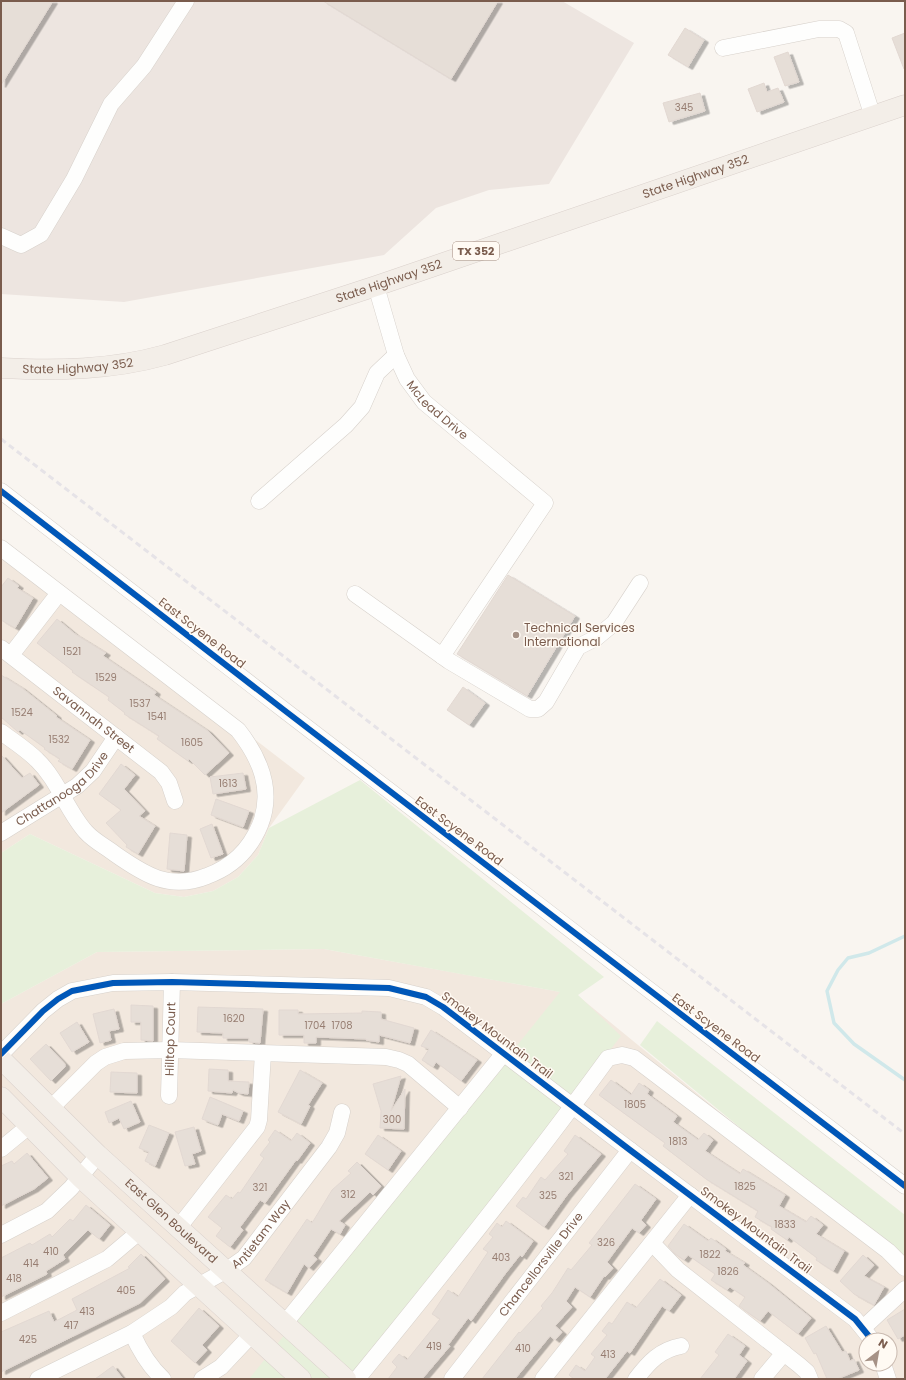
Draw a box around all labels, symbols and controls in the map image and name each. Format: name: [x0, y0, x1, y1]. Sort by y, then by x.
house number: 345: [675, 100, 693, 115]
street label: State Highway 352: [640, 150, 751, 202]
road number: TX 352: [453, 242, 499, 260]
street label: State Highway 352: [333, 255, 444, 307]
street label: State Highway 352: [22, 353, 135, 377]
street label: McLead Drive: [403, 377, 472, 443]
street label: East Scyene Road: [155, 593, 249, 672]
place label: Technical Services International: [524, 619, 635, 650]
marker: Technical Services International: [511, 630, 521, 640]
house number: 1521: [63, 644, 81, 659]
house number: 1529: [95, 670, 117, 685]
street label: Savannah Street: [49, 682, 138, 757]
house number: 1537: [130, 696, 151, 711]
house number: 1524: [11, 705, 33, 720]
house number: 1541: [148, 709, 166, 724]
house number: 1532: [48, 732, 70, 747]
house number: 1605: [181, 735, 203, 750]
street label: Chattanooga Drive: [12, 748, 112, 830]
house number: 1613: [219, 776, 237, 791]
street label: East Scyene Road: [412, 792, 507, 869]
street label: Smokey Mountain Trail: [438, 987, 556, 1082]
street label: East Scyene Road: [669, 989, 764, 1066]
street label: Hilltop Court: [161, 1002, 179, 1076]
house number: 1620: [223, 1011, 245, 1026]
house number: 1704: [304, 1018, 326, 1033]
house number: 1708: [331, 1018, 353, 1033]
house number: 1805: [624, 1097, 646, 1112]
house number: 300: [383, 1112, 401, 1127]
house number: 1813: [669, 1134, 687, 1149]
house number: 321: [559, 1169, 573, 1184]
street label: East Glen Boulevard: [121, 1174, 221, 1267]
house number: 1825: [734, 1179, 756, 1194]
house number: 321: [253, 1180, 267, 1195]
street label: Smokey Mountain Trail: [697, 1182, 815, 1277]
house number: 312: [341, 1187, 356, 1202]
house number: 325: [539, 1188, 557, 1203]
street label: Antietam Way: [228, 1195, 294, 1272]
street label: Chancellorsville Drive: [495, 1208, 587, 1320]
house number: 1833: [774, 1217, 796, 1232]
house number: 326: [597, 1235, 615, 1250]
house number: 410: [43, 1244, 59, 1259]
house number: 1822: [699, 1247, 721, 1262]
house number: 403: [492, 1250, 510, 1265]
house number: 414: [23, 1256, 39, 1271]
house number: 1826: [717, 1264, 739, 1279]
house number: 418: [6, 1271, 22, 1286]
house number: 405: [117, 1283, 135, 1298]
house number: 413: [79, 1304, 95, 1319]
house number: 417: [64, 1318, 79, 1333]
house number: 425: [19, 1332, 37, 1347]
north arrow: [858, 1332, 898, 1372]
text: N: [875, 1334, 891, 1352]
house number: 419: [426, 1339, 442, 1354]
house number: 410: [515, 1341, 531, 1356]
house number: 413: [600, 1347, 616, 1362]

